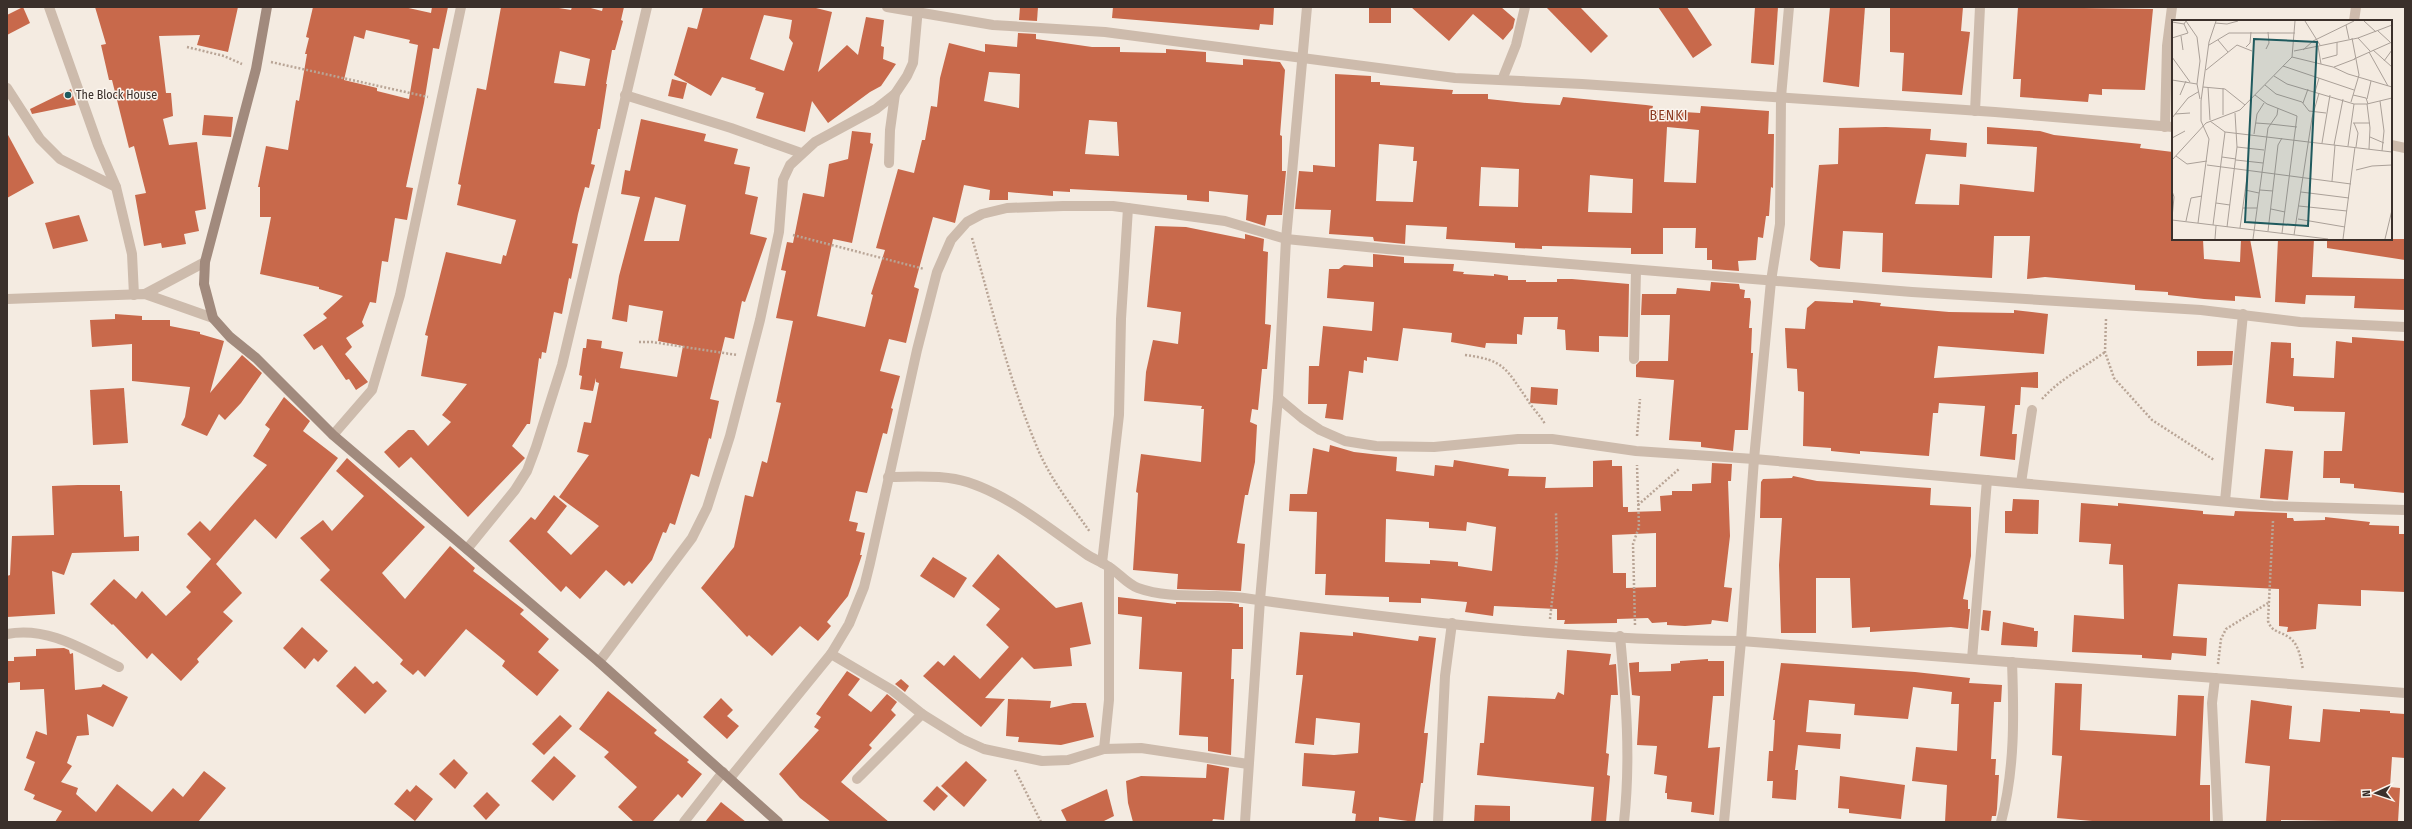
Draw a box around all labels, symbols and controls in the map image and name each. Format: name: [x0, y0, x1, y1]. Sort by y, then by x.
inset map: [2172, 20, 2392, 240]
place label: The Block House: [76, 88, 157, 102]
marker: The Block House: [63, 90, 73, 100]
district label: BENKI: [1650, 107, 1688, 124]
north arrow: [2356, 773, 2396, 813]
text: N: [2360, 790, 2373, 797]

